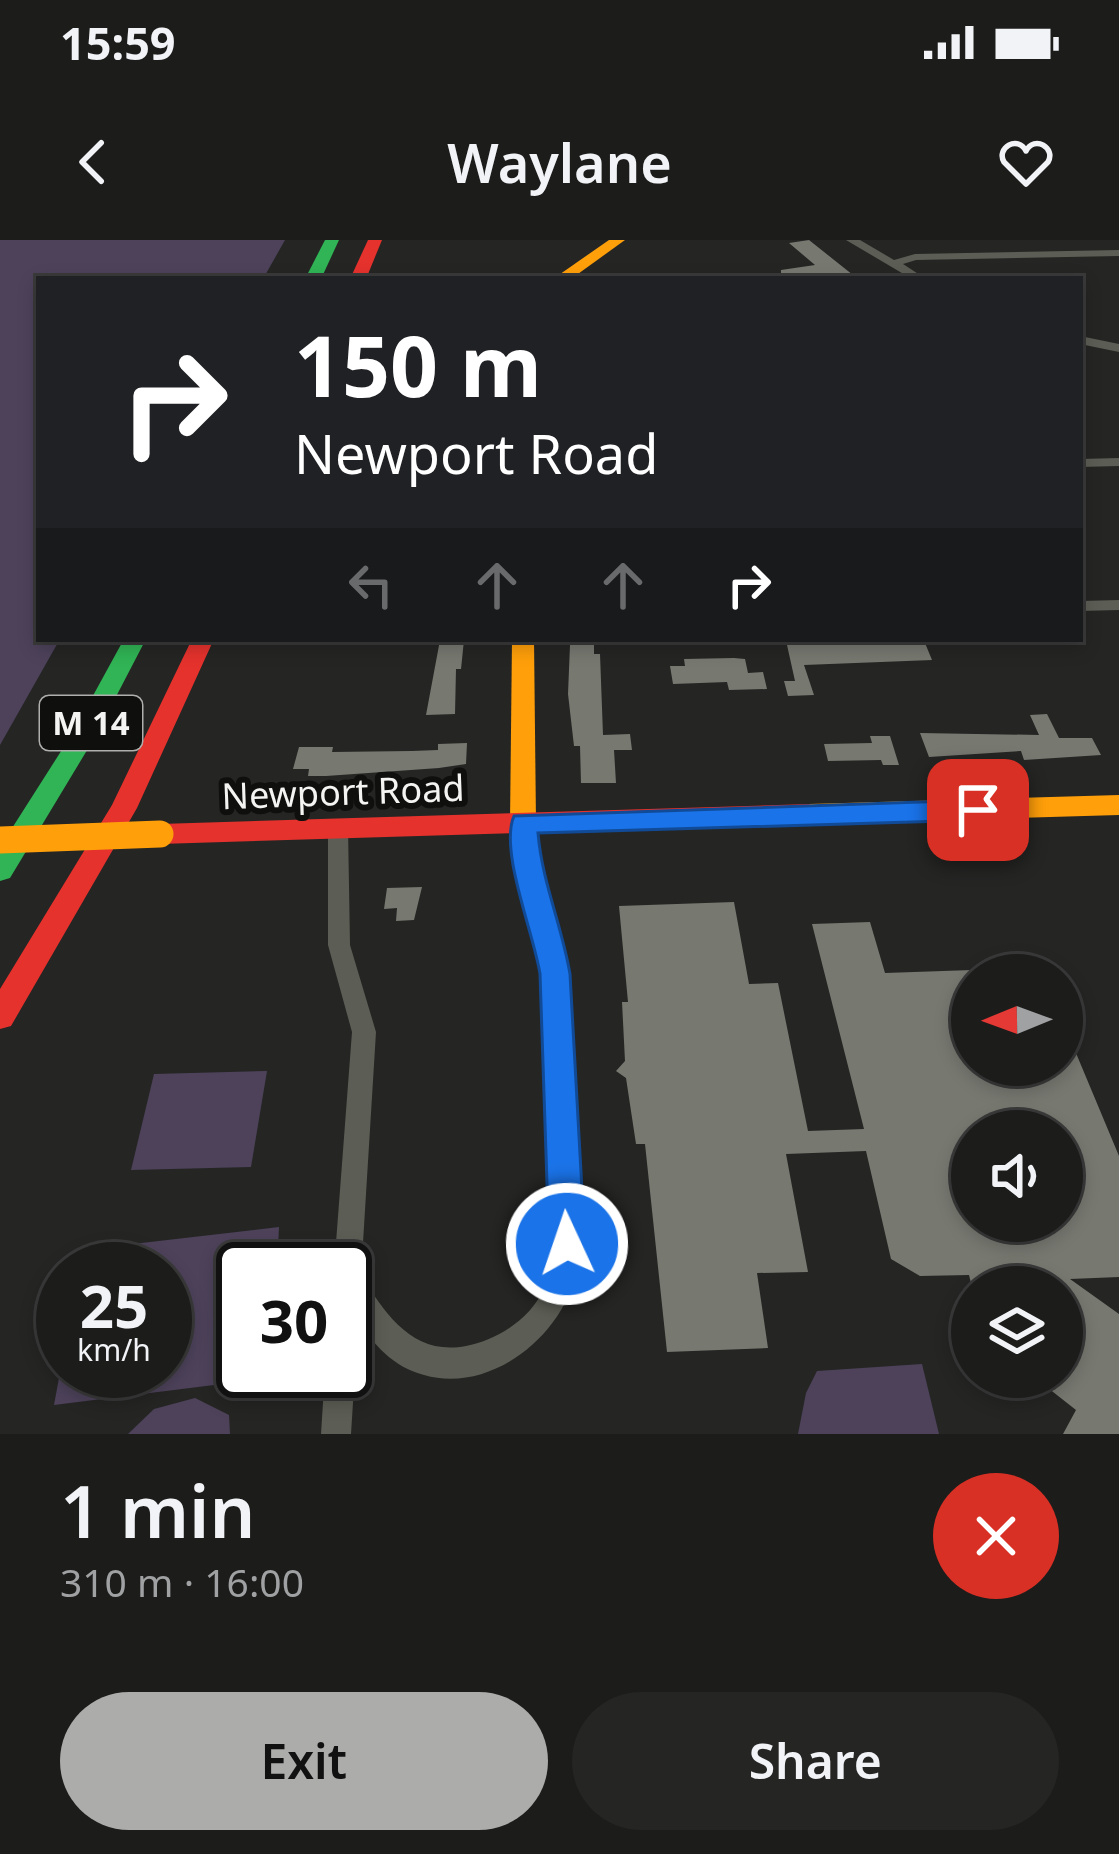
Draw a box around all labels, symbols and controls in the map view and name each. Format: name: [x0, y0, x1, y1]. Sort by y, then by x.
text: 15:59: [60, 12, 176, 73]
text: Waylane: [447, 125, 672, 199]
icon: back: [60, 129, 126, 195]
icon: heart: [993, 129, 1059, 195]
text: 150 m: [294, 307, 542, 422]
icon: right: [96, 324, 252, 480]
text: Newport Road: [294, 416, 658, 490]
icon: left: [338, 552, 404, 618]
icon: ahead: [464, 552, 530, 618]
icon: ahead: [590, 552, 656, 618]
icon: right: [716, 552, 782, 618]
road number: M 14: [40, 696, 142, 750]
pin: [927, 759, 1029, 861]
street label: Newport Road: [221, 763, 465, 820]
icon: arrive: [945, 777, 1011, 843]
north arrow: [951, 954, 1083, 1086]
map controls: [951, 954, 1083, 1398]
button: sound: [951, 1110, 1083, 1242]
position arrow: [504, 1181, 630, 1307]
speed limit sign: 30: [216, 1242, 372, 1398]
text: 25: [80, 1264, 148, 1346]
button: layers: [951, 1266, 1083, 1398]
text: km/h: [77, 1329, 151, 1370]
text: 1 min: [60, 1461, 255, 1559]
button: close: [933, 1473, 1059, 1599]
text: 310 m · 16:00: [60, 1555, 304, 1608]
button: Exit: [60, 1692, 548, 1830]
button: Share: [572, 1692, 1059, 1830]

